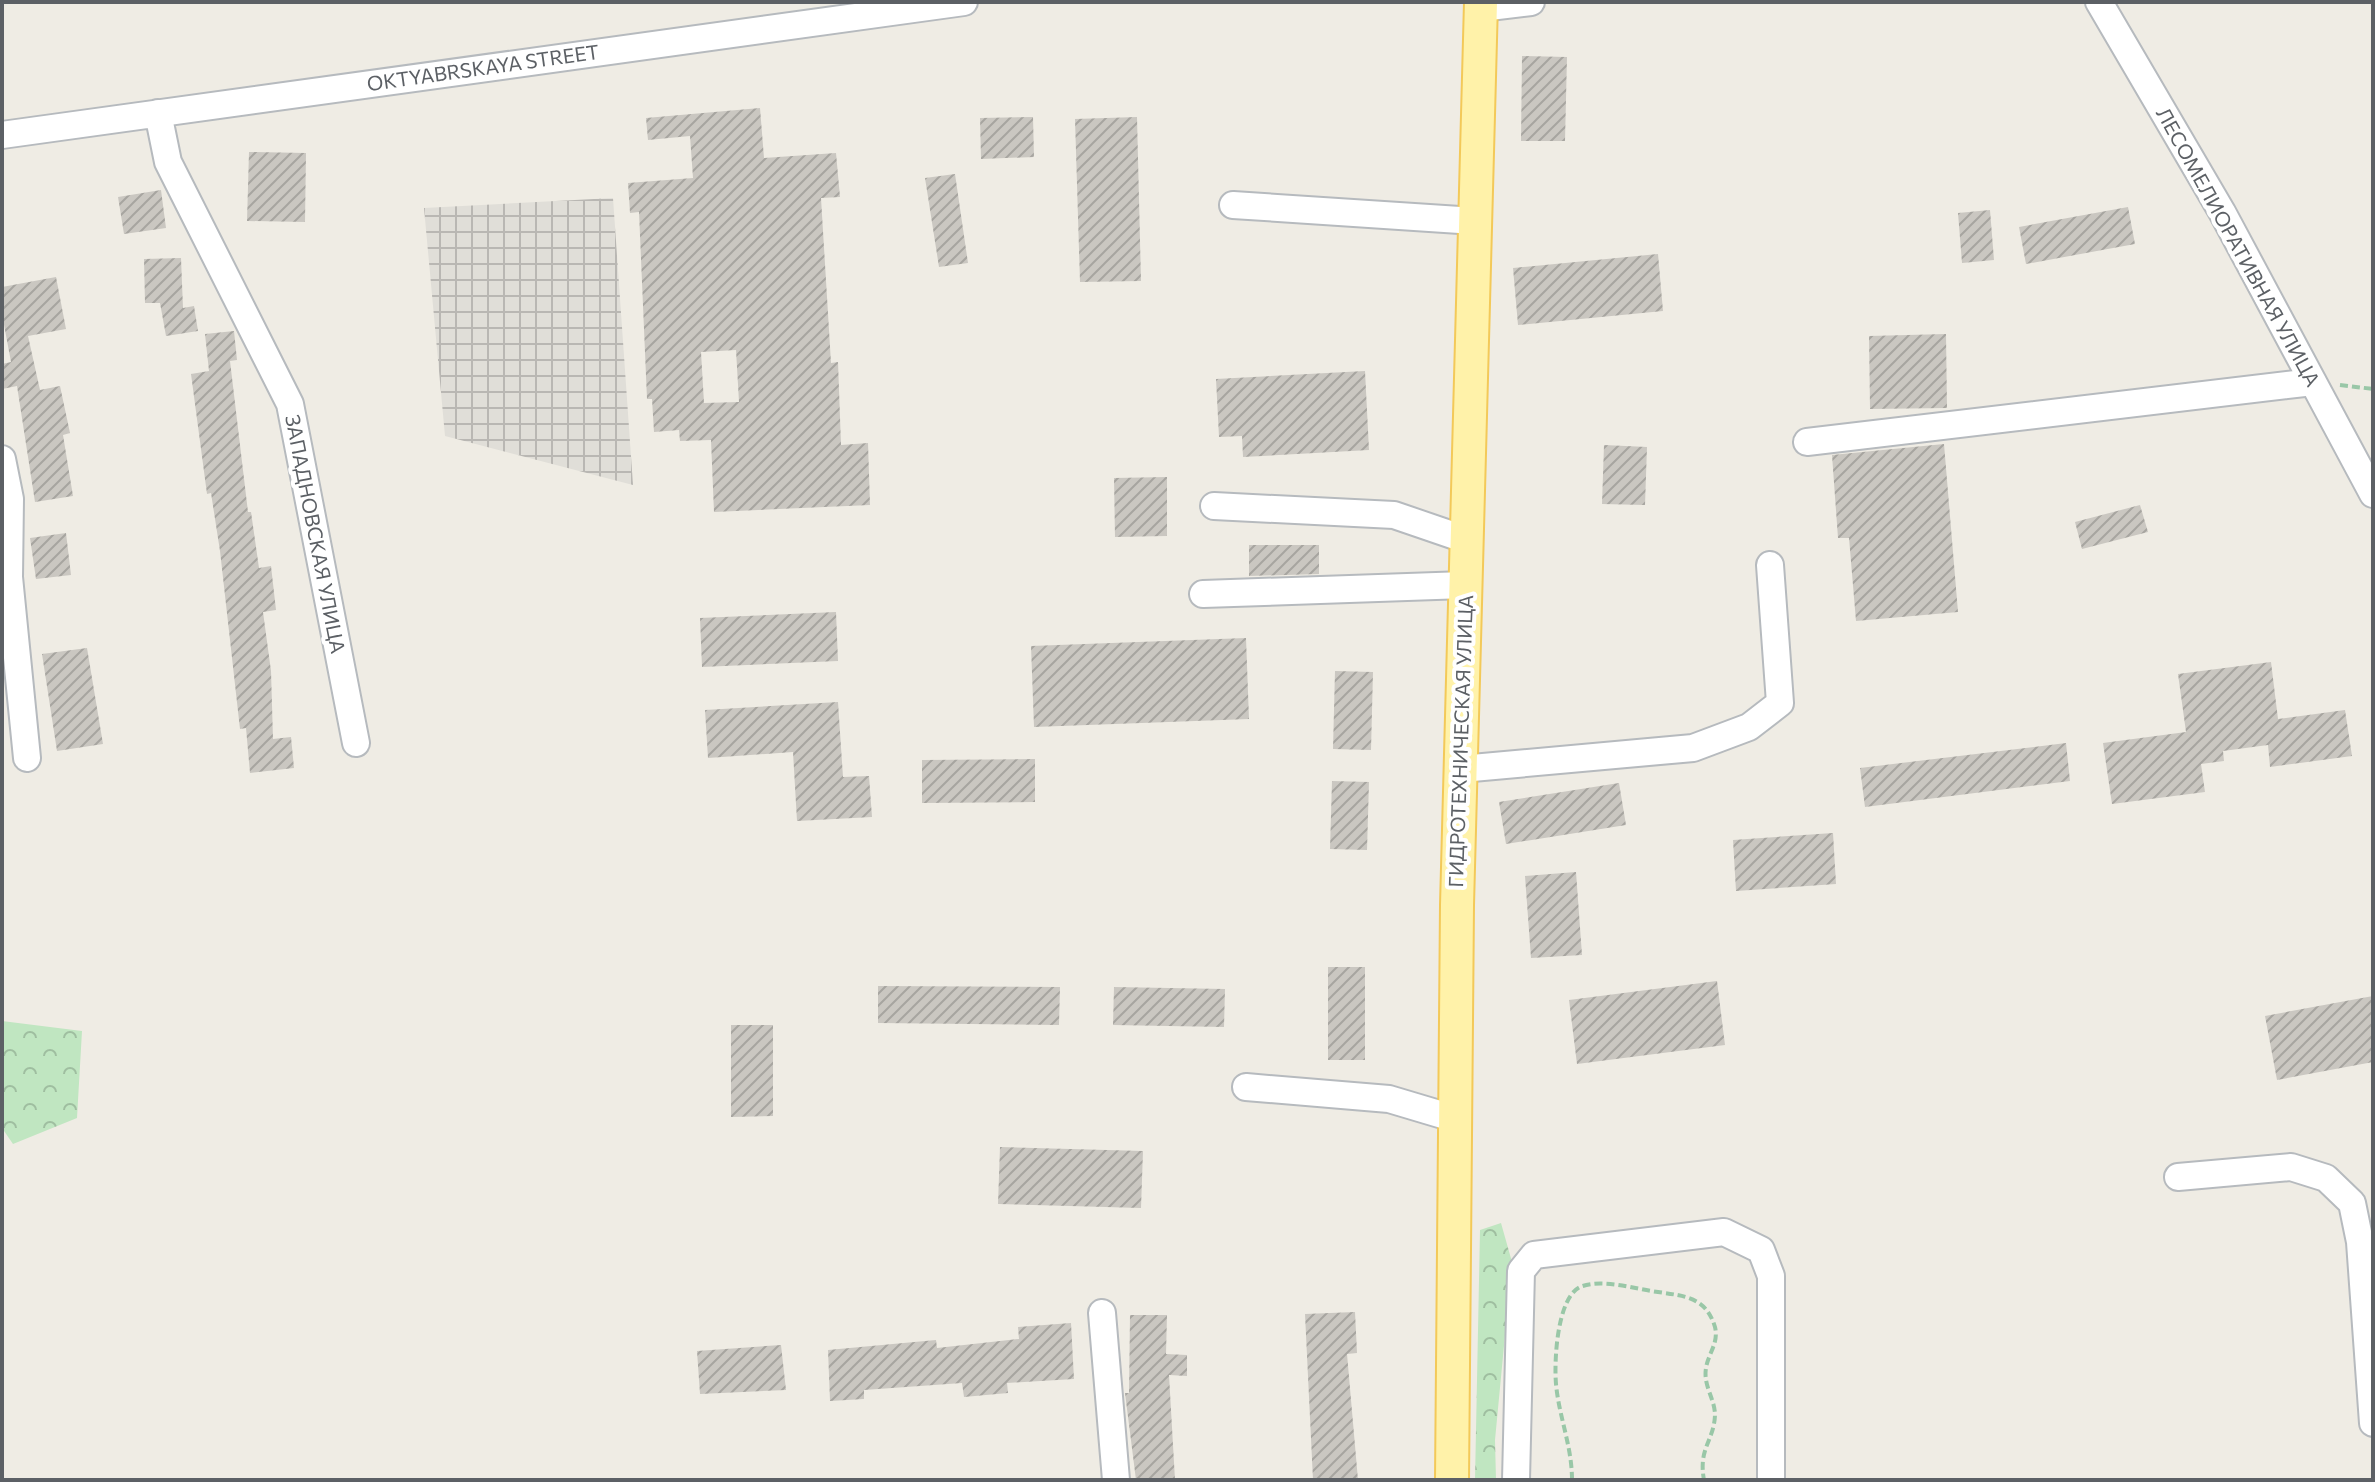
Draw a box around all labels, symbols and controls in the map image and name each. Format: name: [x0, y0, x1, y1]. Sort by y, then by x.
street label: OKTYABRSKAYA STREET: [365, 39, 601, 95]
street label: ЛЕСОМЕЛИОРАТИВНАЯ УЛИЦА: [2152, 103, 2326, 390]
street label: ЗАПАДНОВСКАЯ УЛИЦА: [281, 412, 351, 655]
street label: ГИДРОТЕХНИЧЕСКАЯ УЛИЦА: [1443, 594, 1477, 888]

